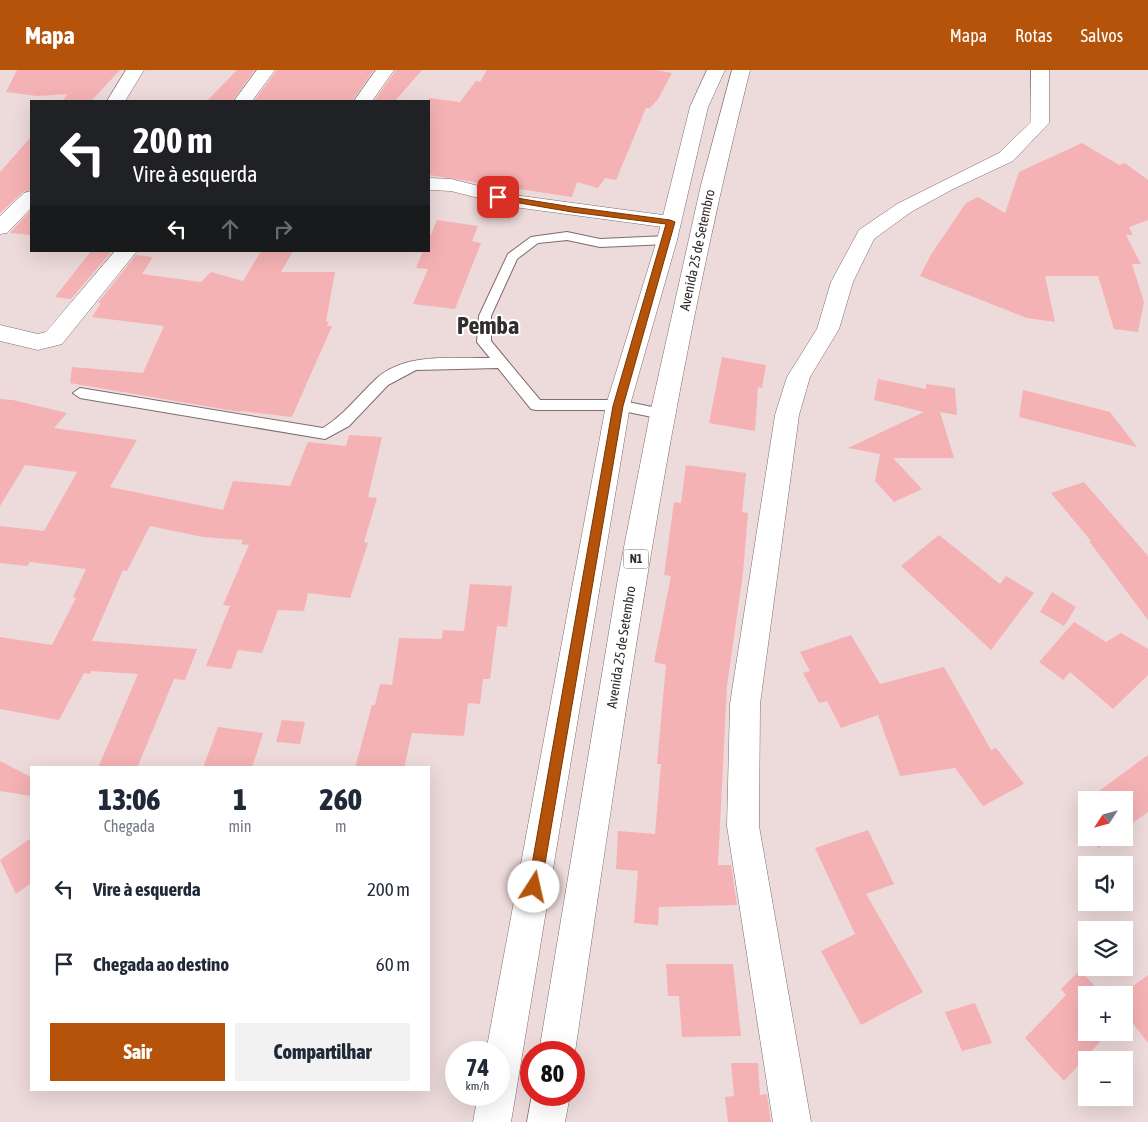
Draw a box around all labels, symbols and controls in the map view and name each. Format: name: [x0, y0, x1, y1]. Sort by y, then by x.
text: Mapa: [25, 22, 75, 49]
text: Mapa: [950, 25, 987, 46]
text: Rotas: [1015, 25, 1052, 46]
text: Salvos: [1080, 25, 1123, 46]
icon: left: [50, 120, 115, 185]
text: 200 m: [133, 120, 212, 160]
text: Vire à esquerda: [133, 161, 258, 187]
pin: [477, 176, 519, 218]
icon: arrive: [484, 183, 512, 211]
street label: Avenida 25 de Setembro: [676, 188, 718, 312]
icon: left: [163, 215, 191, 243]
icon: ahead: [216, 215, 244, 243]
icon: right: [269, 215, 297, 243]
district label: Pemba: [457, 312, 519, 339]
road number: N1: [624, 549, 648, 568]
street label: Avenida 25 de Setembro: [603, 585, 639, 709]
text: 13:06: [98, 782, 160, 816]
text: 1: [233, 782, 247, 816]
text: 260: [320, 782, 362, 816]
north arrow: [1078, 791, 1132, 846]
map controls: [1078, 791, 1133, 1106]
text: Chegada: [104, 817, 155, 835]
text: min: [229, 817, 252, 835]
text: m: [335, 817, 347, 835]
button: sound: [1078, 856, 1133, 911]
position arrow: [507, 860, 559, 912]
icon: left: [50, 875, 78, 903]
text: Vire à esquerda: [93, 878, 201, 900]
text: 200 m: [367, 878, 410, 900]
button: layers: [1078, 921, 1133, 976]
icon: arrive: [50, 950, 78, 978]
text: Chegada ao destino: [93, 953, 229, 975]
text: 60 m: [376, 953, 410, 975]
button: +: [1078, 986, 1133, 1041]
button: Sair: [50, 1023, 225, 1081]
button: Compartilhar: [235, 1023, 410, 1081]
speed limit sign: 80: [520, 1041, 585, 1106]
button: −: [1078, 1051, 1133, 1106]
text: 74: [466, 1053, 489, 1081]
text: km/h: [466, 1079, 489, 1093]

